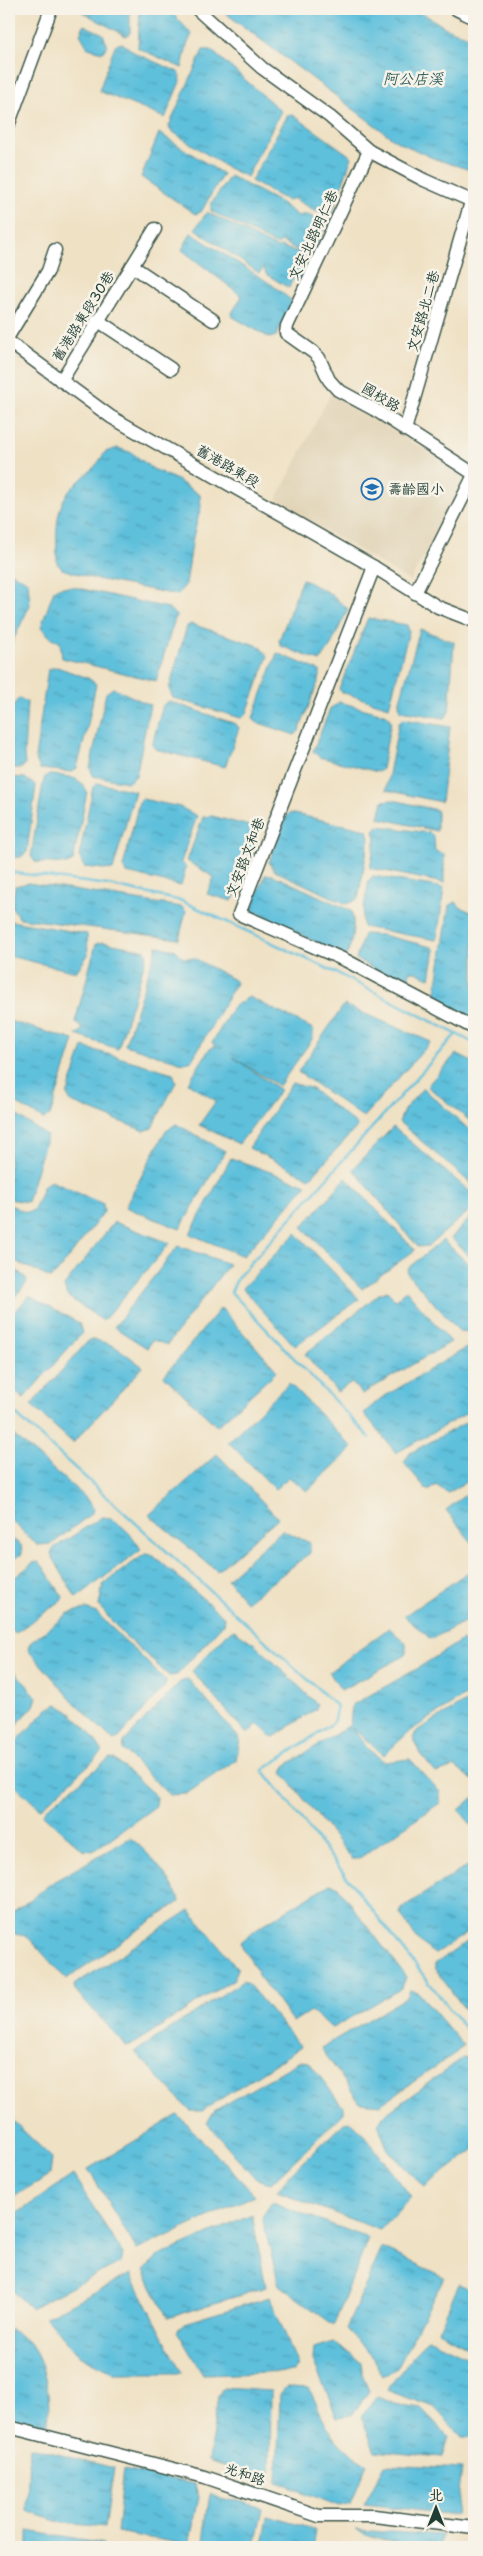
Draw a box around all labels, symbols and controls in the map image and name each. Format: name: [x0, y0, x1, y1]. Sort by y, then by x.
water label: 阿公店溪: [383, 69, 444, 89]
street label: 文安北路明仁巷: [284, 186, 342, 283]
street label: 舊港路東段30巷: [48, 267, 119, 365]
street label: 文安路北二巷: [403, 267, 444, 354]
street label: 國校路: [358, 378, 404, 416]
street label: 舊港路東段: [193, 441, 263, 491]
school or university icon: 壽齡國小: [360, 477, 384, 501]
place label: 壽齡國小: [388, 480, 444, 498]
street label: 文安路文和巷: [222, 814, 269, 899]
street label: 光和路: [222, 2459, 268, 2489]
north arrow: [410, 2484, 460, 2534]
text: 北: [429, 2486, 443, 2504]

